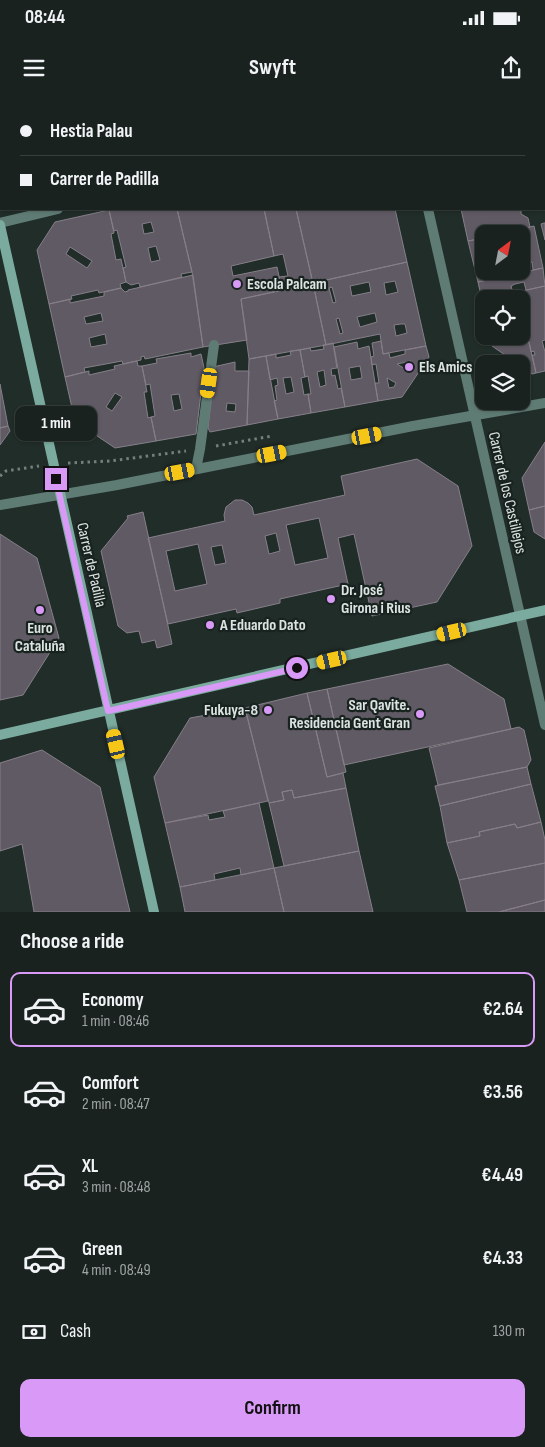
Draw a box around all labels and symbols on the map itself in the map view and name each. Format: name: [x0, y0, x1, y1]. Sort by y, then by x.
north arrow: [475, 225, 530, 280]
place label: Escola Palcam: [247, 275, 327, 294]
marker: Escola Palcam: [231, 278, 243, 290]
place label: Els Amics: [419, 358, 472, 377]
marker: Els Amics: [403, 361, 415, 373]
car: [199, 367, 218, 399]
callout: 1 min: [15, 406, 97, 442]
car: [350, 426, 383, 446]
street label: Carrer de los Castillejos: [484, 430, 530, 556]
car: [255, 444, 288, 464]
car: [163, 462, 196, 482]
route end: [45, 468, 67, 490]
street label: Carrer de Padilla: [72, 521, 110, 609]
place label: Dr. José Girona i Rius: [341, 581, 411, 618]
marker: Dr. José Girona i Rius: [325, 593, 337, 605]
marker: Euro Cataluña: [34, 604, 46, 616]
place label: A Eduardo Dato: [219, 616, 306, 635]
place label: Euro Cataluña: [15, 619, 65, 656]
marker: A Eduardo Dato: [204, 619, 216, 631]
car: [435, 621, 468, 643]
car: [315, 649, 348, 671]
route start: [286, 657, 308, 679]
place label: Sar Qavite. Residencia Gent Gran: [289, 696, 410, 733]
place label: Fukuya-8: [204, 701, 258, 720]
marker: Fukuya-8: [262, 704, 274, 716]
marker: Sar Qavite. Residencia Gent Gran: [414, 708, 426, 720]
car: [105, 728, 126, 760]

